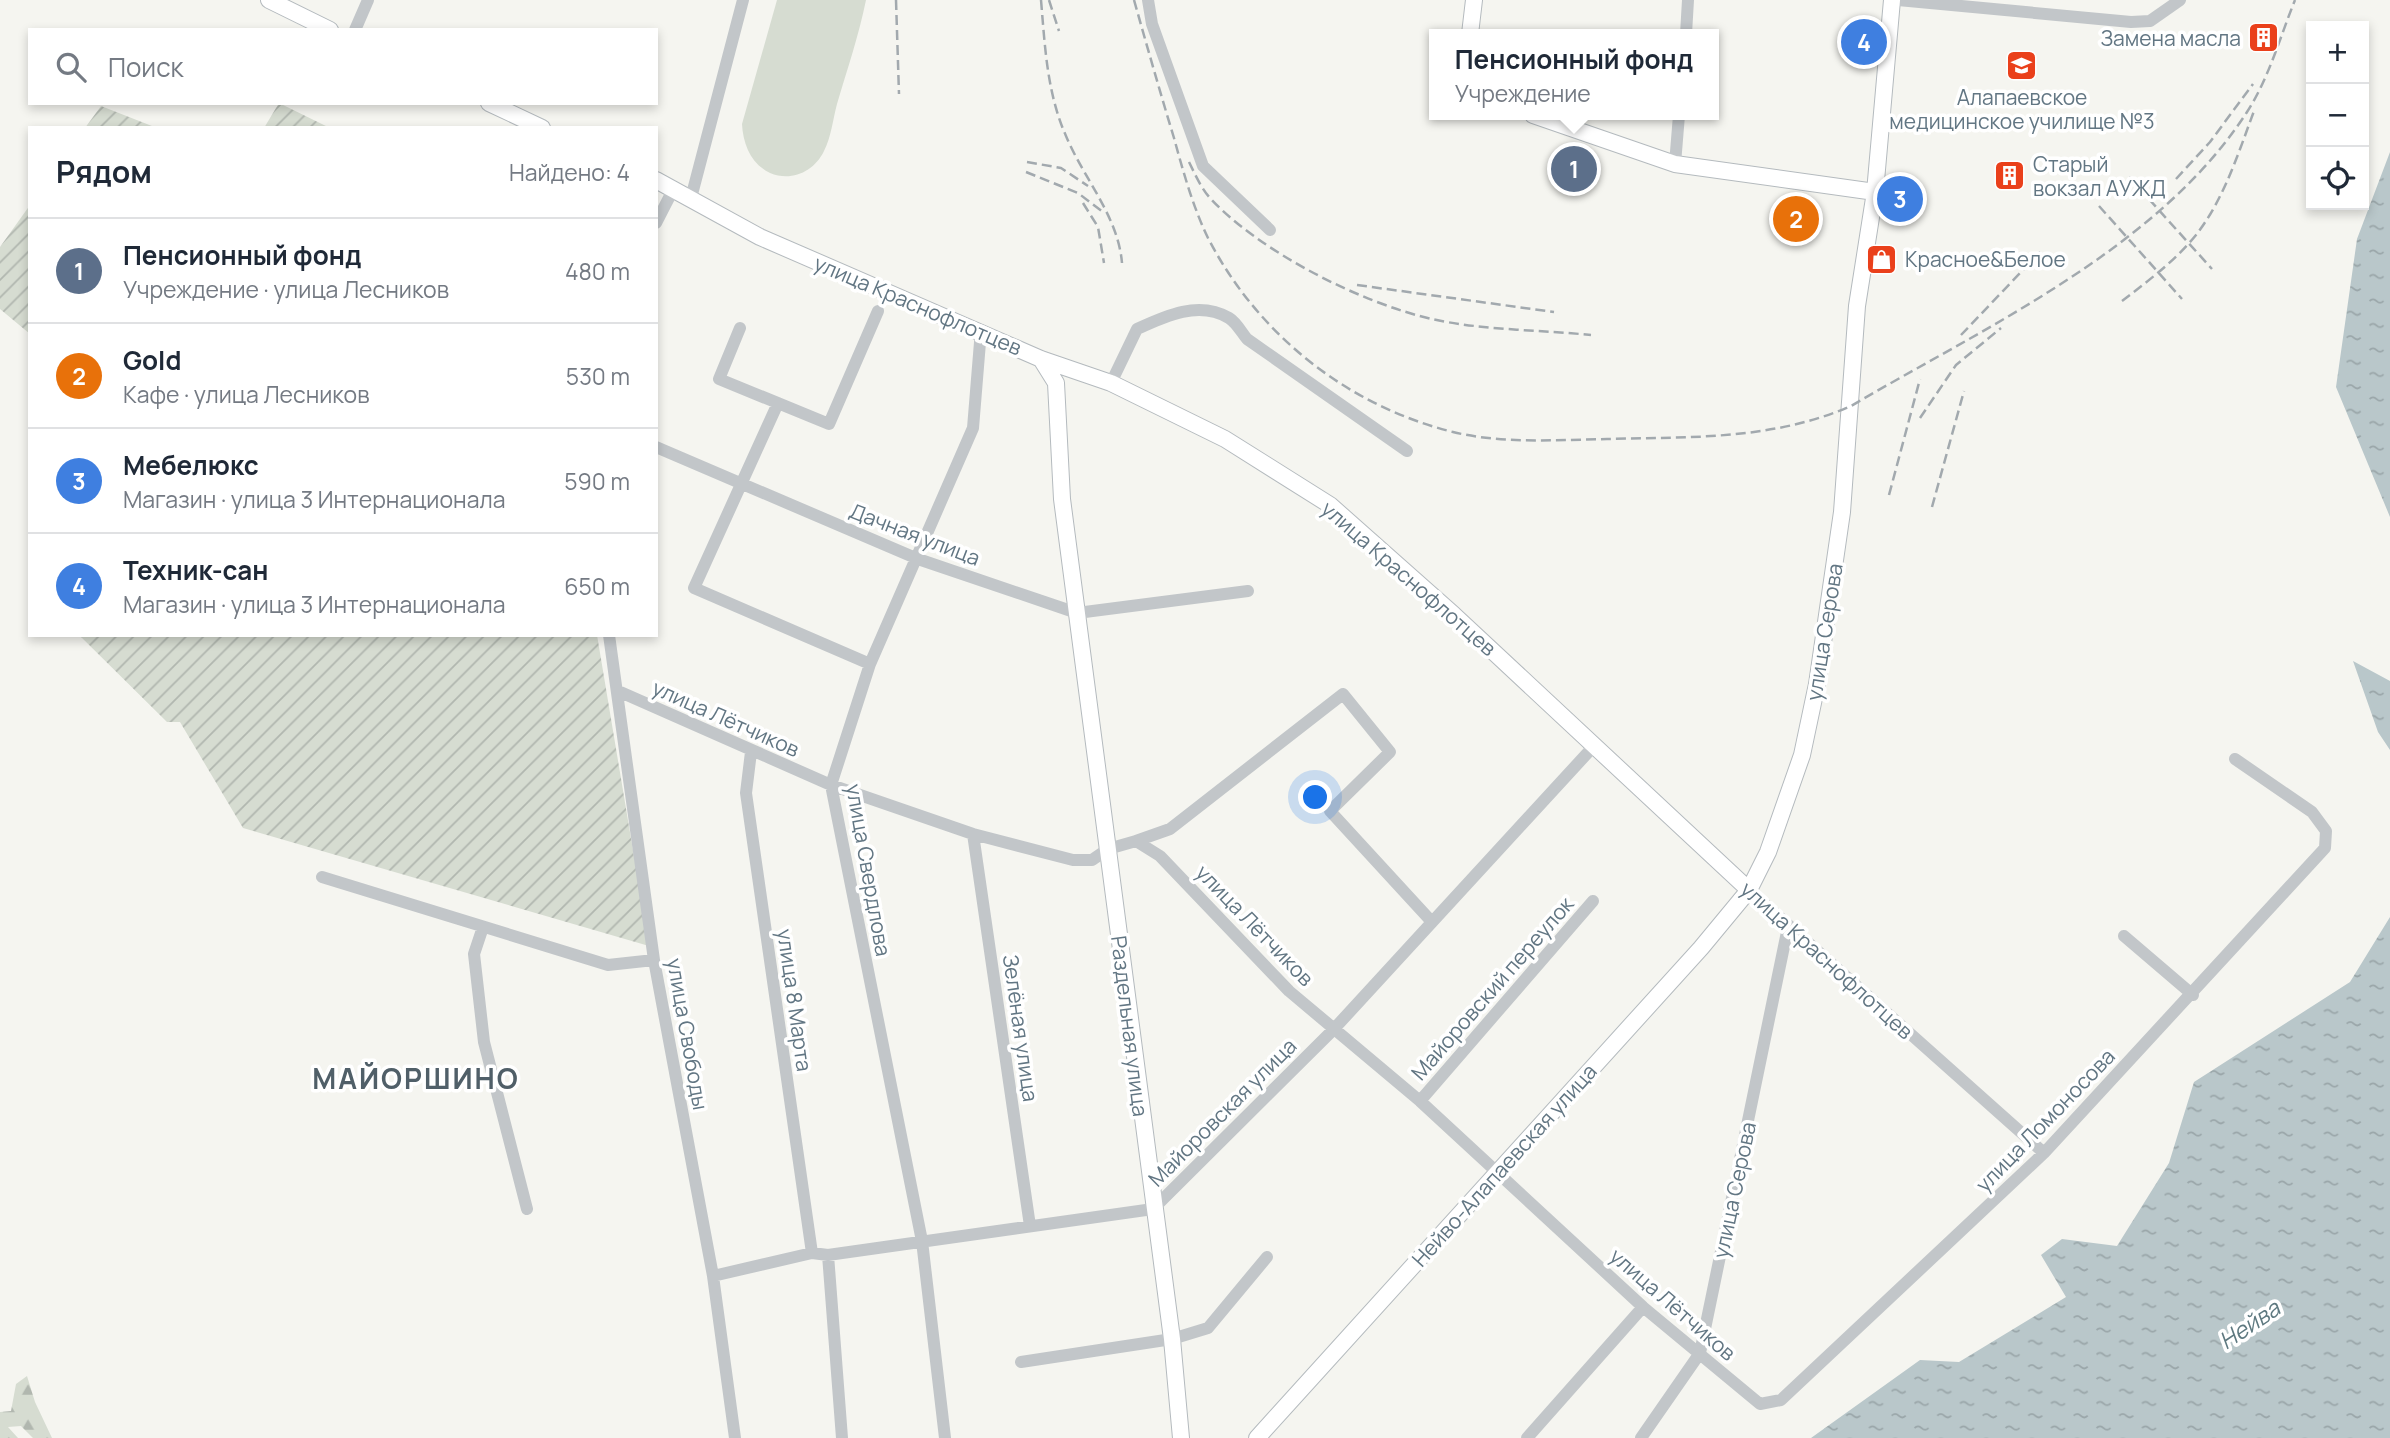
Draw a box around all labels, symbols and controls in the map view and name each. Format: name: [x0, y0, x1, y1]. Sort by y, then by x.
pin: 4: [1841, 16, 1887, 68]
building icon: Замена масла: [2247, 21, 2281, 55]
map controls: [2306, 21, 2369, 210]
button: +: [2306, 21, 2369, 84]
place label: Замена масла: [2100, 24, 2241, 52]
search box: [28, 28, 658, 105]
popup: [1429, 29, 1719, 120]
text: Пенсионный фонд: [1455, 41, 1693, 77]
icon: search: [52, 48, 90, 86]
school or university icon: Алапаевское медицинское училище №3: [2005, 48, 2039, 82]
text: Поиск: [108, 49, 183, 85]
text: Учреждение: [1455, 77, 1591, 109]
place label: Алапаевское медицинское училище №3: [1889, 83, 2155, 135]
button: −: [2306, 84, 2369, 147]
pin: 1: [1551, 143, 1597, 195]
button: locate: [2306, 147, 2369, 210]
place label: Старый вокзал АУЖД: [2033, 150, 2166, 202]
text: Рядом: [56, 151, 152, 192]
text: Найдено: 4: [509, 156, 630, 188]
building icon: Старый вокзал АУЖД: [1993, 159, 2027, 193]
pin: 3: [1877, 173, 1923, 225]
pin: 2: [1773, 193, 1819, 245]
text: Пенсионный фонд: [123, 237, 361, 273]
shop icon: Красное&Белое: [1865, 242, 1899, 276]
place label: Красное&Белое: [1905, 245, 2066, 273]
street label: улица Краснофлотцев: [810, 249, 1026, 361]
text: 1: [74, 255, 84, 287]
text: 480 m: [565, 255, 630, 287]
text: Учреждение · улица Лесников: [123, 273, 449, 305]
text: Gold: [123, 342, 181, 378]
text: 2: [72, 360, 86, 392]
text: 530 m: [566, 360, 630, 392]
text: Кафе · улица Лесников: [123, 378, 369, 410]
text: Мебелюкс: [123, 447, 259, 483]
text: 3: [72, 465, 86, 497]
text: 590 m: [564, 465, 630, 497]
text: Магазин · улица 3 Интернационала: [123, 483, 505, 515]
street label: улица Краснофлотцев: [1316, 494, 1502, 662]
street label: Дачная улица: [846, 496, 984, 572]
text: Техник-сан: [123, 552, 269, 588]
street label: улица Серова: [1799, 561, 1849, 703]
text: 4: [72, 570, 86, 602]
text: 650 m: [564, 570, 630, 602]
text: Магазин · улица 3 Интернационала: [123, 588, 505, 620]
street label: улица Лётчиков: [648, 673, 804, 763]
your location: [1298, 780, 1332, 814]
street label: улица Свердлова: [840, 782, 898, 958]
street label: улица Лётчиков: [1190, 858, 1320, 992]
street label: улица Краснофлотцев: [1735, 875, 1919, 1045]
street label: Майоровский переулок: [1405, 890, 1580, 1086]
street label: улица 8 Марта: [771, 927, 819, 1073]
street label: Раздельная улица: [1105, 934, 1155, 1118]
street label: Зелёная улица: [997, 953, 1045, 1103]
street label: улица Свободы: [661, 956, 715, 1112]
street label: Майоровская улица: [1142, 1032, 1302, 1192]
street label: улица Ломоносова: [1969, 1042, 2121, 1198]
street label: Нейво-Алапаевская улица: [1405, 1058, 1603, 1272]
district label: МАЙОРШИНО: [312, 1059, 520, 1097]
street label: улица Серова: [1706, 1119, 1762, 1261]
street label: улица Лётчиков: [1604, 1242, 1742, 1366]
water label: Нейва: [2212, 1291, 2287, 1356]

